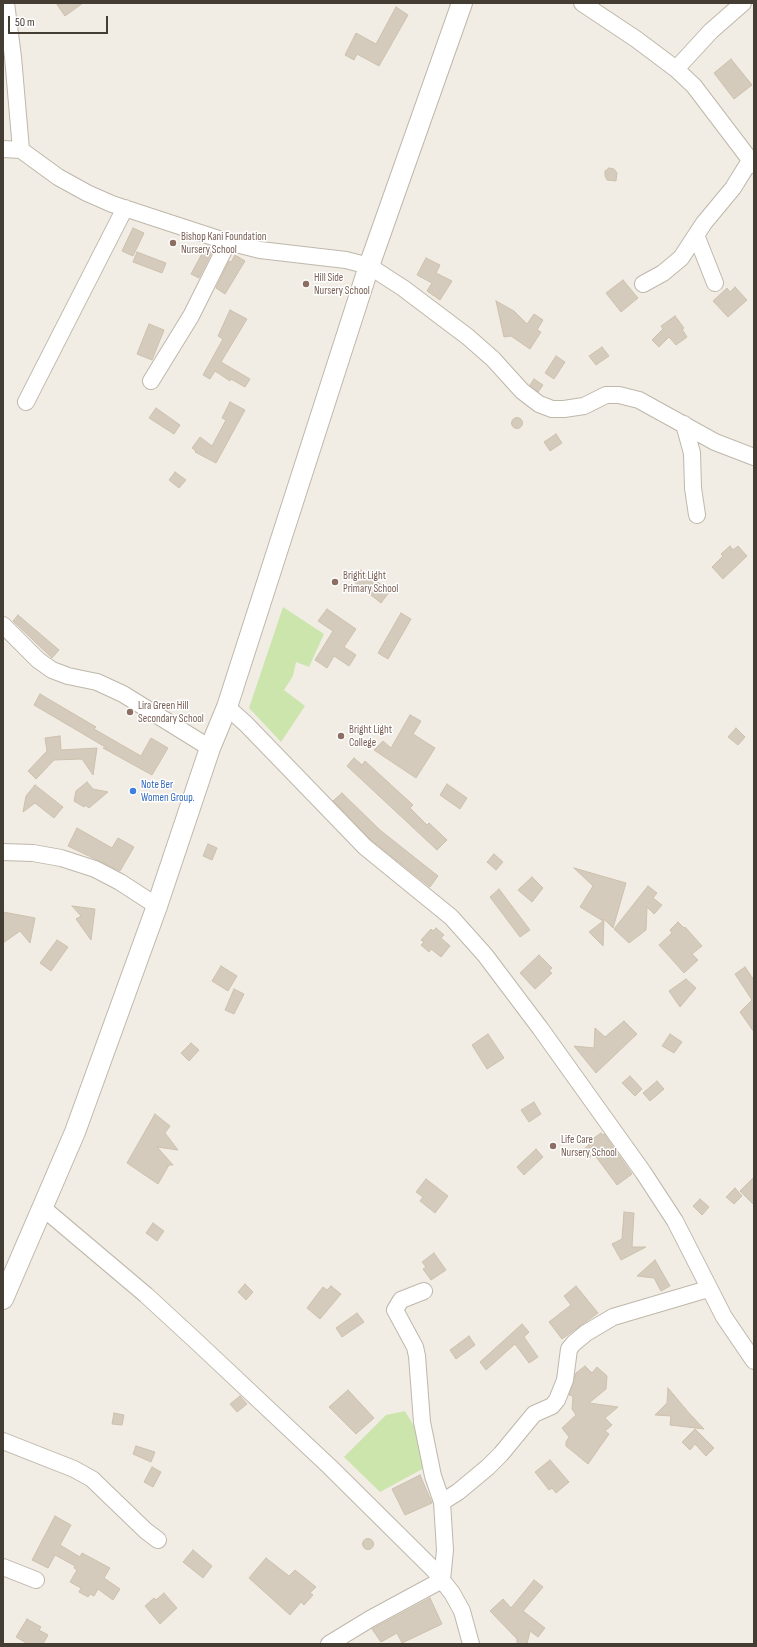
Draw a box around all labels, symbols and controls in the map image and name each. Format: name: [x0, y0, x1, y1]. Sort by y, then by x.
scale bar: [10, 8, 110, 34]
text: 50 m: [15, 15, 35, 30]
place label: Bishop Kani Foundation Nursery School: [181, 230, 267, 256]
marker: Bishop Kani Foundation Nursery School: [168, 238, 178, 248]
place label: Hill Side Nursery School: [314, 271, 370, 297]
marker: Hill Side Nursery School: [301, 279, 311, 289]
place label: Bright Light Primary School: [343, 569, 398, 595]
marker: Bright Light Primary School: [330, 577, 340, 587]
place label: Lira Green Hill Secondary School: [138, 699, 204, 725]
marker: Lira Green Hill Secondary School: [125, 707, 135, 717]
place label: Bright Light College: [349, 723, 392, 749]
marker: Bright Light College: [336, 731, 346, 741]
place label: Note Ber Women Group.: [141, 778, 195, 804]
marker: Note Ber Women Group.: [128, 786, 138, 796]
place label: Life Care Nursery School: [561, 1133, 617, 1159]
marker: Life Care Nursery School: [548, 1141, 558, 1151]

